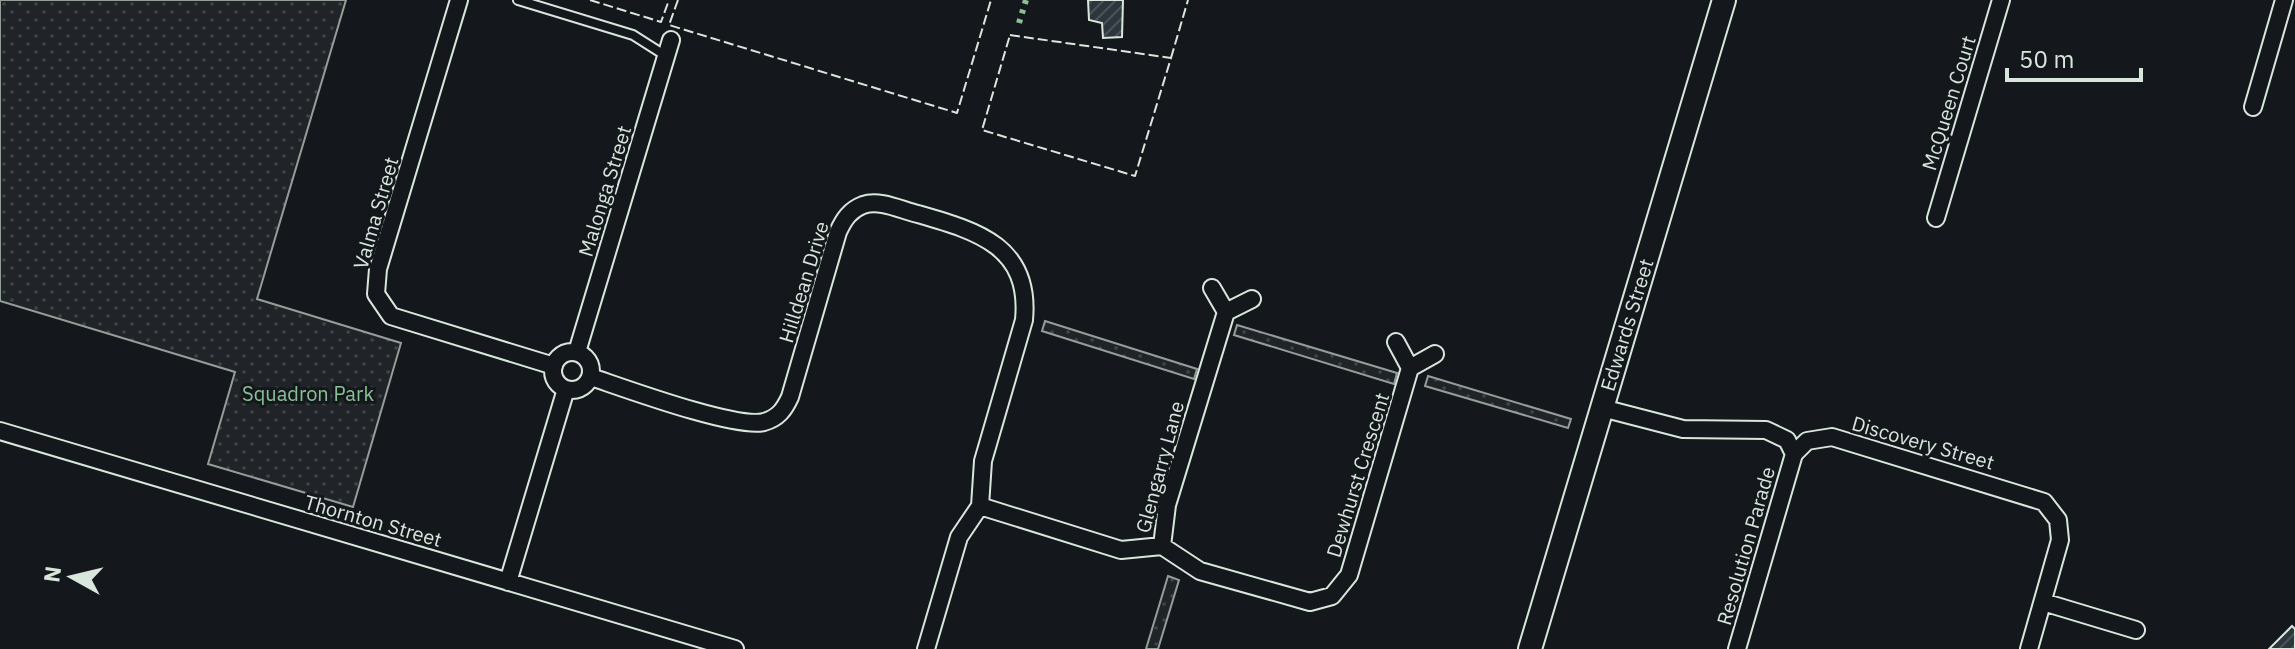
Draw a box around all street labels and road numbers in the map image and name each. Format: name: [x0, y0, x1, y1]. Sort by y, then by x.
street label: McQueen Court: [1915, 32, 1982, 173]
street label: Malonga Street: [572, 122, 637, 260]
street label: Valma Street: [347, 154, 404, 272]
street label: Hilldean Drive: [772, 218, 835, 346]
street label: Edwards Street: [1594, 255, 1659, 394]
street label: Dewhurst Crescent: [1320, 389, 1395, 560]
street label: Glengarry Lane: [1129, 398, 1190, 536]
street label: Discovery Street: [1849, 409, 1997, 476]
street label: Resolution Parade: [1710, 463, 1781, 628]
street label: Thornton Street: [301, 488, 445, 553]

